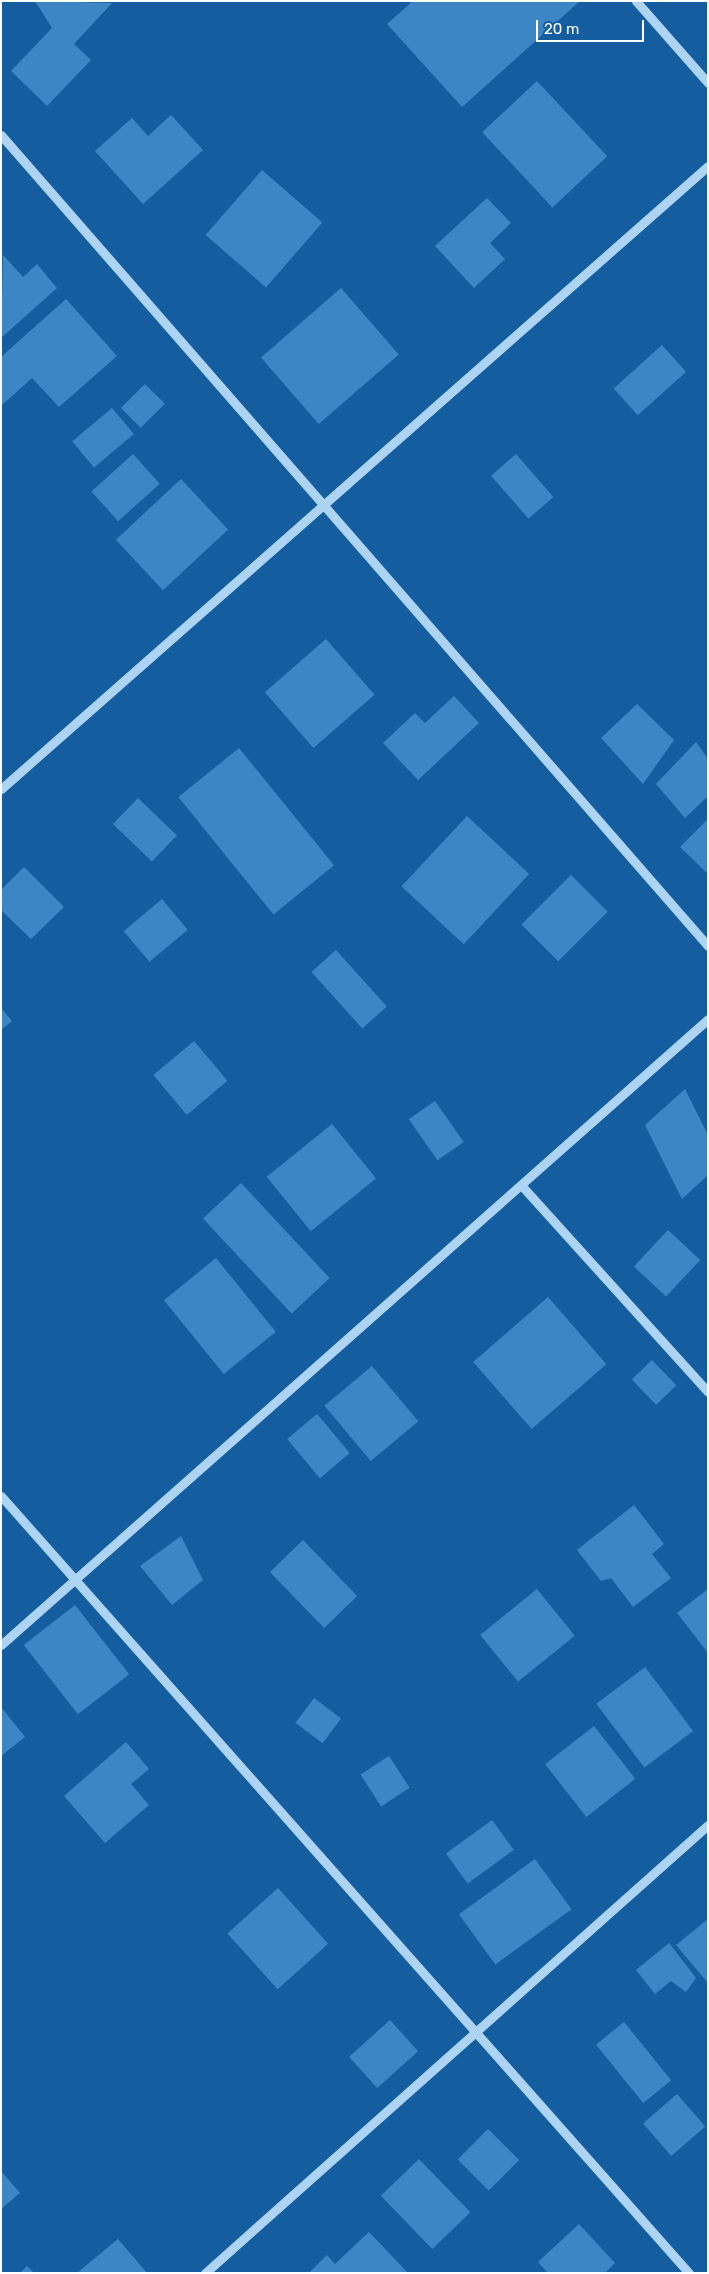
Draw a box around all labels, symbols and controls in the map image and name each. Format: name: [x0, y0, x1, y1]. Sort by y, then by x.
scale bar: [539, 10, 646, 42]
text: 20 m: [544, 20, 579, 38]

